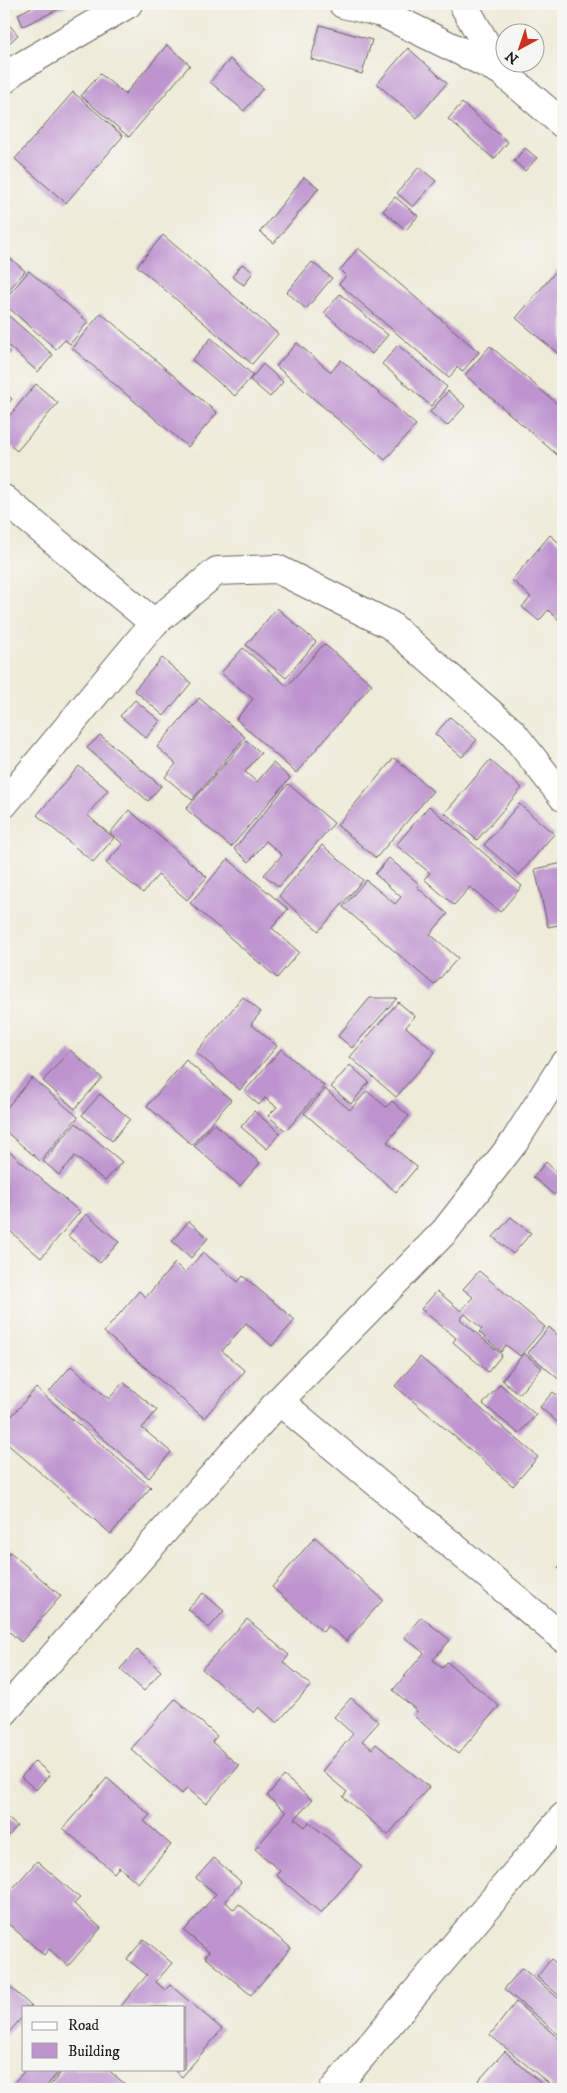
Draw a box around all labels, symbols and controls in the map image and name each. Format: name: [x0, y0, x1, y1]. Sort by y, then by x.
north arrow: [494, 22, 544, 72]
text: N: [502, 46, 522, 68]
legend: [22, 2006, 185, 2070]
text: Road: [68, 2016, 100, 2035]
text: Building: [68, 2042, 120, 2061]

